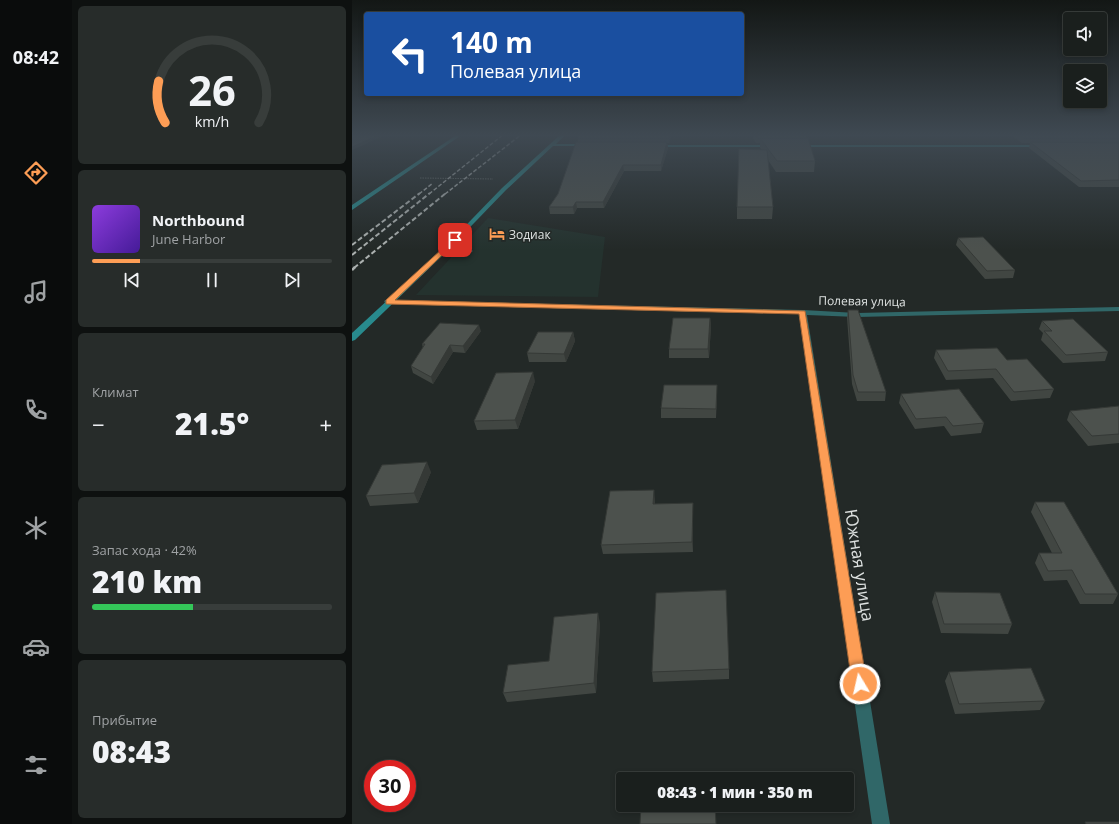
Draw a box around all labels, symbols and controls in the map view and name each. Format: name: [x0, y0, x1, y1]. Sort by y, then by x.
map controls: [1063, 12, 1107, 108]
button: sound: [1063, 12, 1107, 56]
text: 140 m: [450, 23, 533, 61]
icon: left: [384, 28, 436, 80]
text: 08:42: [13, 45, 59, 69]
text: Полевая улица: [450, 59, 581, 83]
text: 26: [188, 62, 236, 118]
button: layers: [1063, 64, 1107, 108]
text: km/h: [195, 111, 229, 130]
icon: directions: [22, 159, 50, 187]
text: Northbound: [152, 210, 245, 230]
pin: [438, 223, 472, 257]
hotel icon: Зодиак: [488, 225, 506, 243]
place label: Зодиак: [509, 226, 551, 243]
icon: arrive: [444, 229, 466, 251]
text: June Harbor: [152, 230, 225, 248]
icon: previous: [121, 269, 143, 291]
icon: pause: [201, 269, 223, 291]
icon: next: [281, 269, 303, 291]
icon: music: [22, 278, 50, 306]
street label: Полевая улица: [818, 292, 906, 310]
text: Климат: [92, 383, 139, 401]
icon: phone: [22, 396, 50, 424]
text: 21.5°: [175, 403, 249, 444]
text: −: [92, 409, 105, 439]
text: +: [319, 409, 332, 439]
street label: Южная улица: [840, 507, 880, 623]
icon: climate: [22, 514, 50, 542]
text: Запас хода · 42%: [92, 541, 197, 559]
text: 210 km: [92, 561, 202, 602]
icon: car: [22, 633, 50, 661]
position arrow: [839, 663, 881, 705]
text: Прибытие: [92, 711, 157, 729]
text: 08:43: [92, 731, 171, 772]
icon: filters: [22, 751, 50, 779]
speed limit sign: 30: [364, 760, 416, 812]
text: 08:43 · 1 мин · 350 m: [657, 782, 813, 802]

